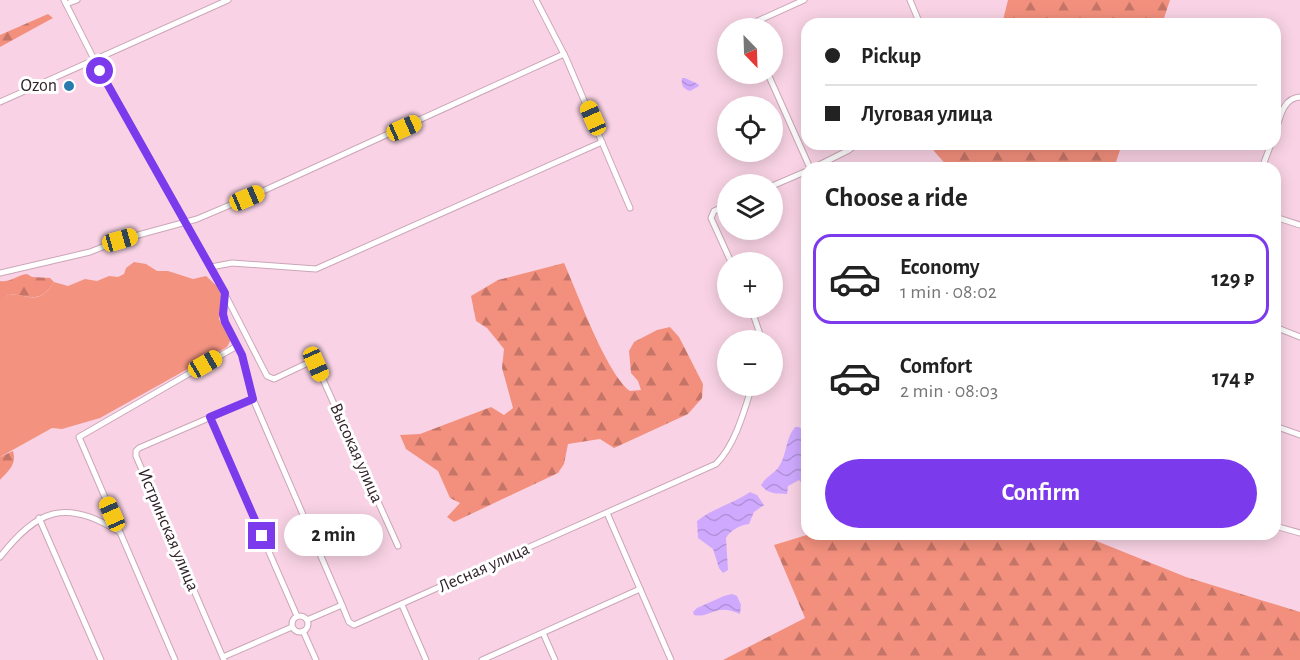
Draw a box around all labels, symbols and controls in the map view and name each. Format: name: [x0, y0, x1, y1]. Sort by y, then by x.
north arrow: [717, 18, 783, 84]
map controls: [717, 18, 783, 396]
text: Pickup: [861, 45, 921, 67]
route start: [86, 57, 113, 84]
place label: Ozon: [20, 77, 57, 95]
marker: Ozon: [62, 79, 76, 93]
button: locate: [717, 96, 783, 162]
car: [577, 98, 609, 138]
text: Луговая улица: [861, 103, 993, 125]
car: [384, 112, 424, 144]
button: layers: [717, 174, 783, 240]
car: [227, 183, 267, 213]
text: Choose a ride: [825, 184, 968, 211]
car: [100, 226, 140, 254]
button: +: [717, 252, 783, 318]
icon: car: [828, 252, 882, 306]
text: Economy: [900, 256, 980, 278]
text: 129 ₽: [1211, 268, 1254, 290]
text: 1 min · 08:02: [900, 282, 997, 302]
button: −: [717, 330, 783, 396]
car: [300, 344, 332, 384]
car: [185, 347, 225, 381]
icon: car: [828, 351, 882, 405]
text: Comfort: [900, 355, 972, 377]
text: 174 ₽: [1212, 367, 1254, 389]
text: 2 min · 08:03: [900, 381, 998, 401]
street label: Высокая улица: [326, 400, 386, 506]
button: Confirm: [825, 459, 1257, 528]
street label: Истринская улица: [134, 466, 202, 594]
car: [96, 494, 128, 534]
callout: 2 min: [283, 515, 382, 557]
route end: [248, 522, 275, 549]
text: 2 min: [311, 525, 356, 545]
street label: Лесная улица: [436, 540, 532, 596]

